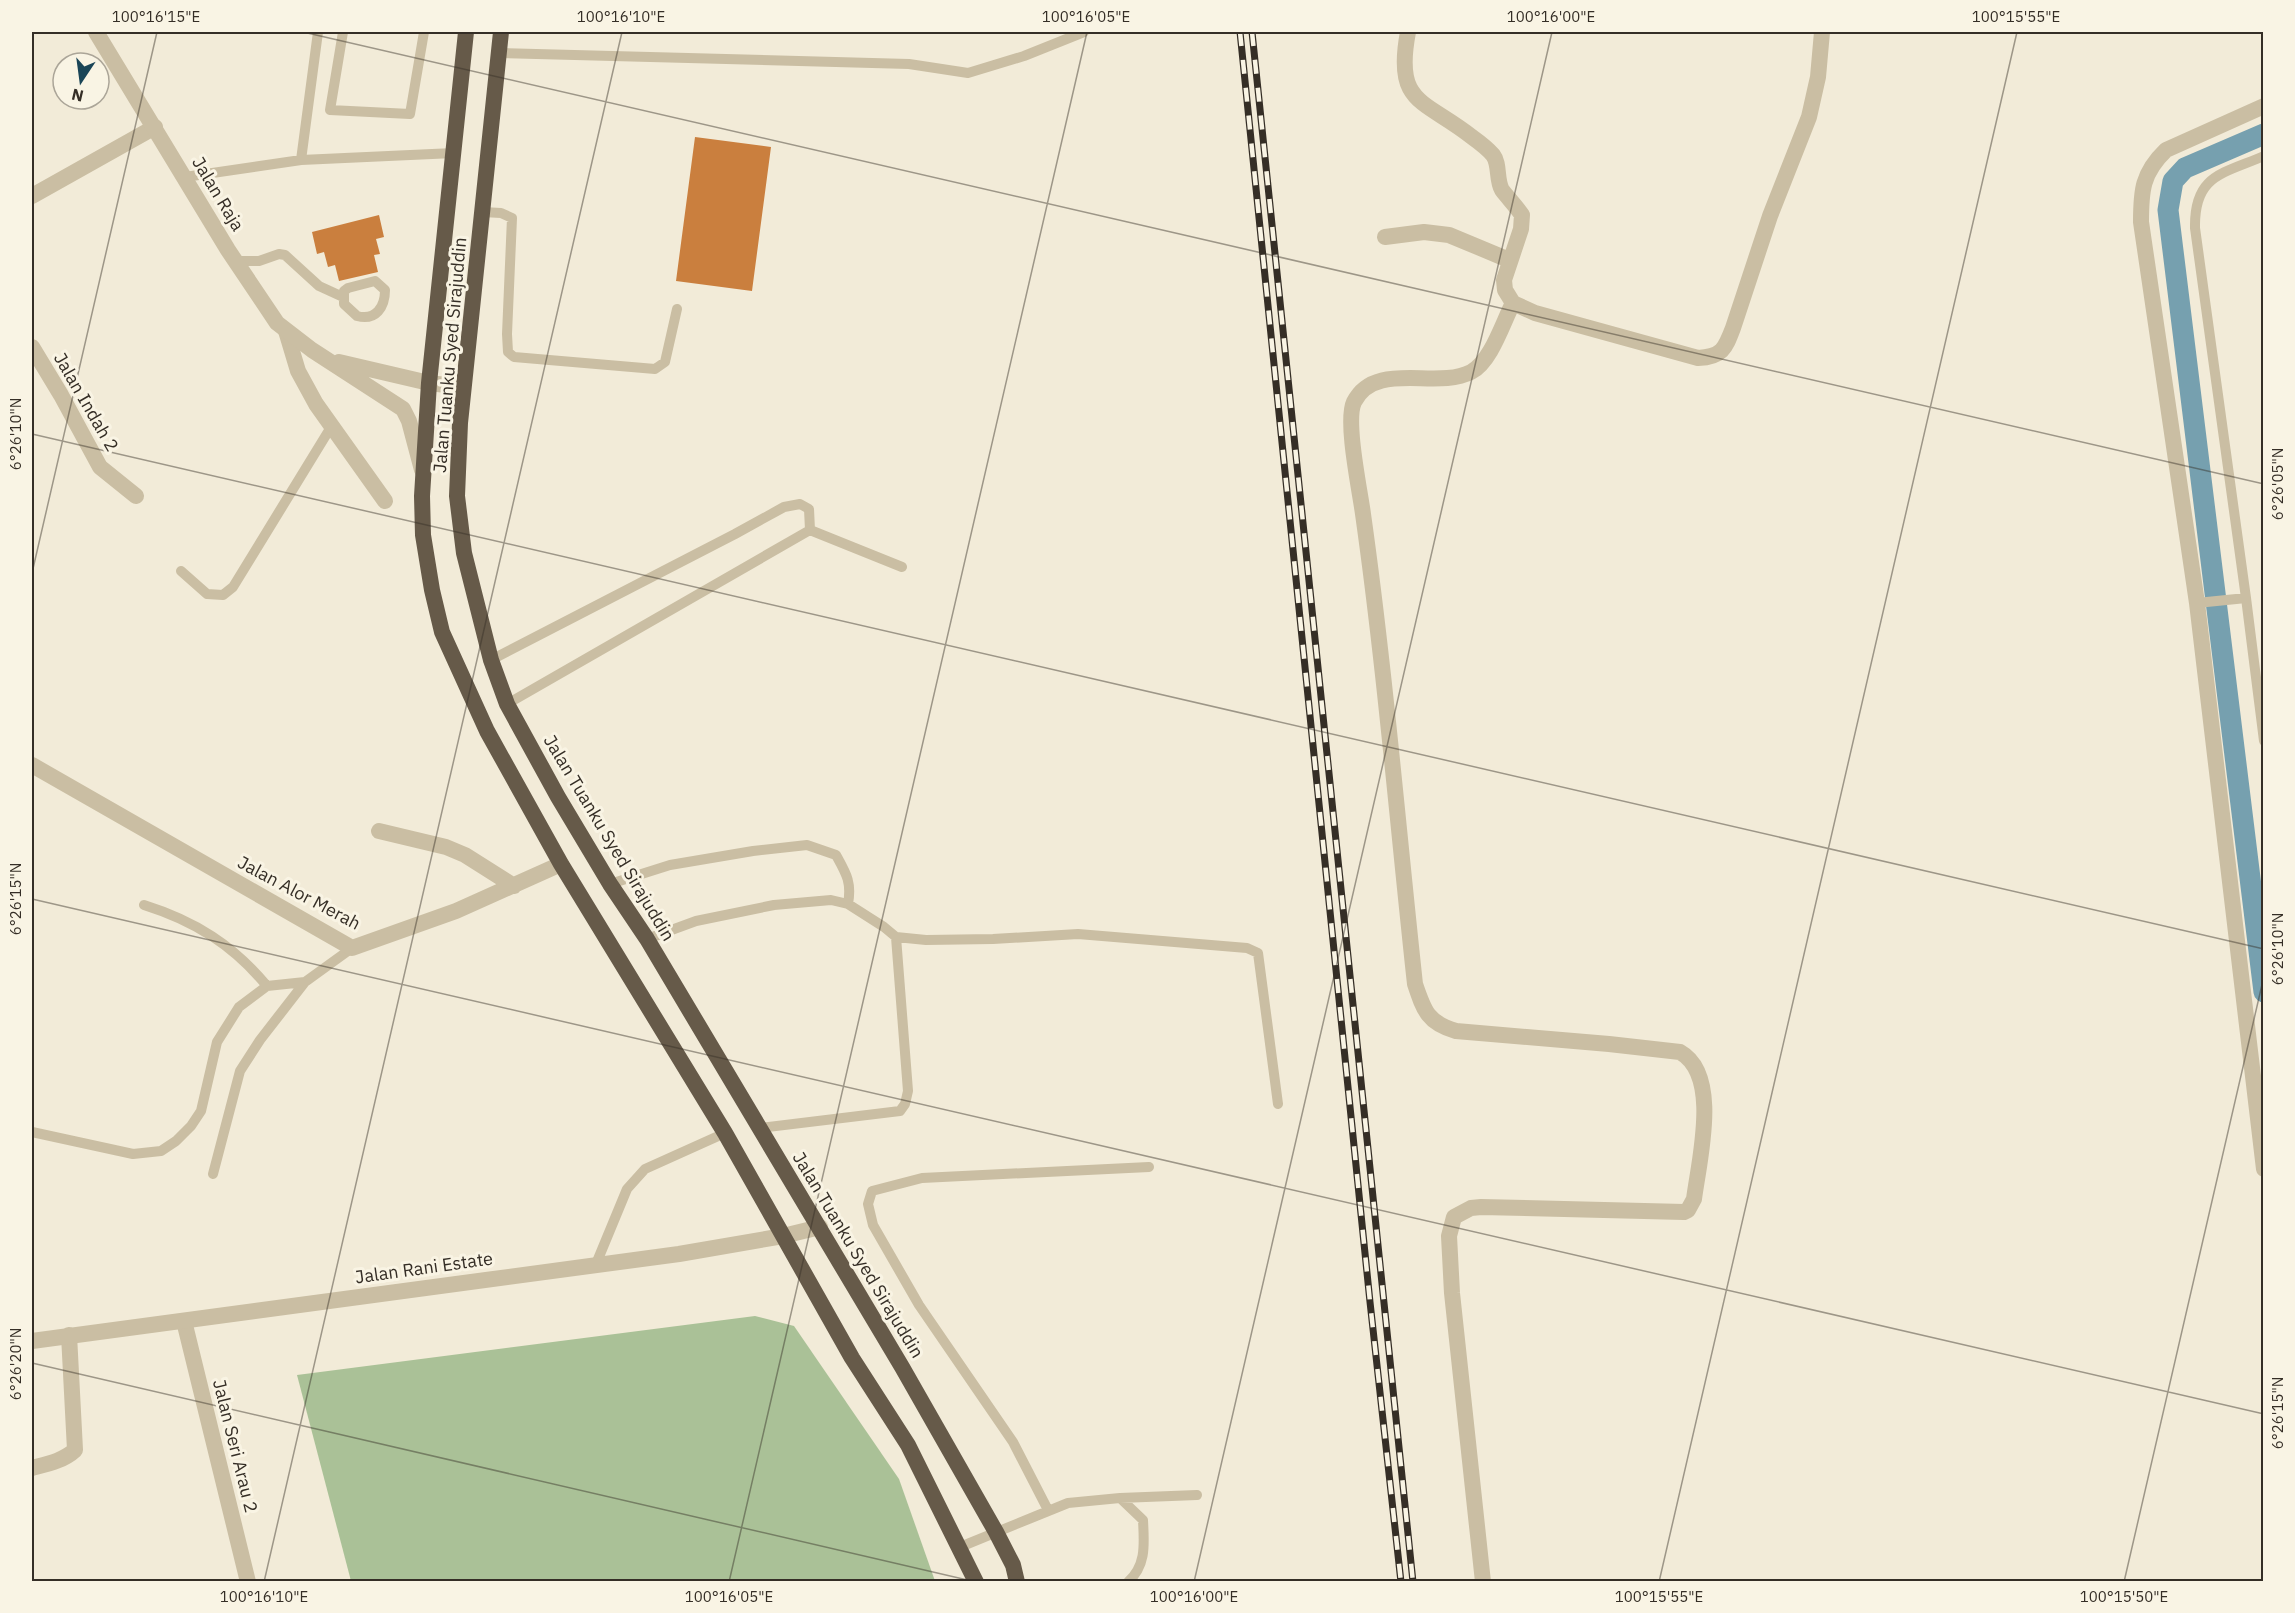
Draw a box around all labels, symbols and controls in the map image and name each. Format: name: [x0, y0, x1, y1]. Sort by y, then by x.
text: 100°16'15"E: [112, 7, 200, 26]
text: 100°16'10"E: [577, 7, 665, 26]
text: 100°16'05"E: [1042, 7, 1130, 26]
text: 100°16'00"E: [1507, 7, 1595, 26]
text: 100°15'55"E: [1972, 7, 2060, 26]
north arrow: [51, 51, 111, 111]
text: N: [70, 85, 86, 107]
street label: Jalan Raja: [187, 152, 250, 235]
street label: Jalan Tuanku Syed Sirajuddin: [428, 236, 471, 474]
street label: Jalan Indah 2: [49, 348, 124, 455]
text: 6°26'10"N: [6, 398, 25, 470]
text: 6°26'05"N: [2268, 448, 2287, 520]
street label: Jalan Tuanku Syed Sirajuddin: [539, 731, 680, 945]
street label: Jalan Alor Merah: [234, 850, 365, 935]
text: 6°26'15"N: [6, 863, 25, 935]
text: 6°26'10"N: [2268, 913, 2287, 985]
street label: Jalan Tuanku Syed Sirajuddin: [788, 1148, 929, 1362]
street label: Jalan Rani Estate: [354, 1246, 494, 1289]
text: 6°26'20"N: [6, 1328, 25, 1400]
street label: Jalan Seri Arau 2: [208, 1377, 263, 1515]
text: 6°26'15"N: [2268, 1377, 2287, 1449]
text: 100°16'10"E: [220, 1587, 308, 1606]
text: 100°16'05"E: [685, 1587, 773, 1606]
text: 100°16'00"E: [1150, 1587, 1238, 1606]
text: 100°15'55"E: [1615, 1587, 1703, 1606]
text: 100°15'50"E: [2080, 1587, 2168, 1606]

